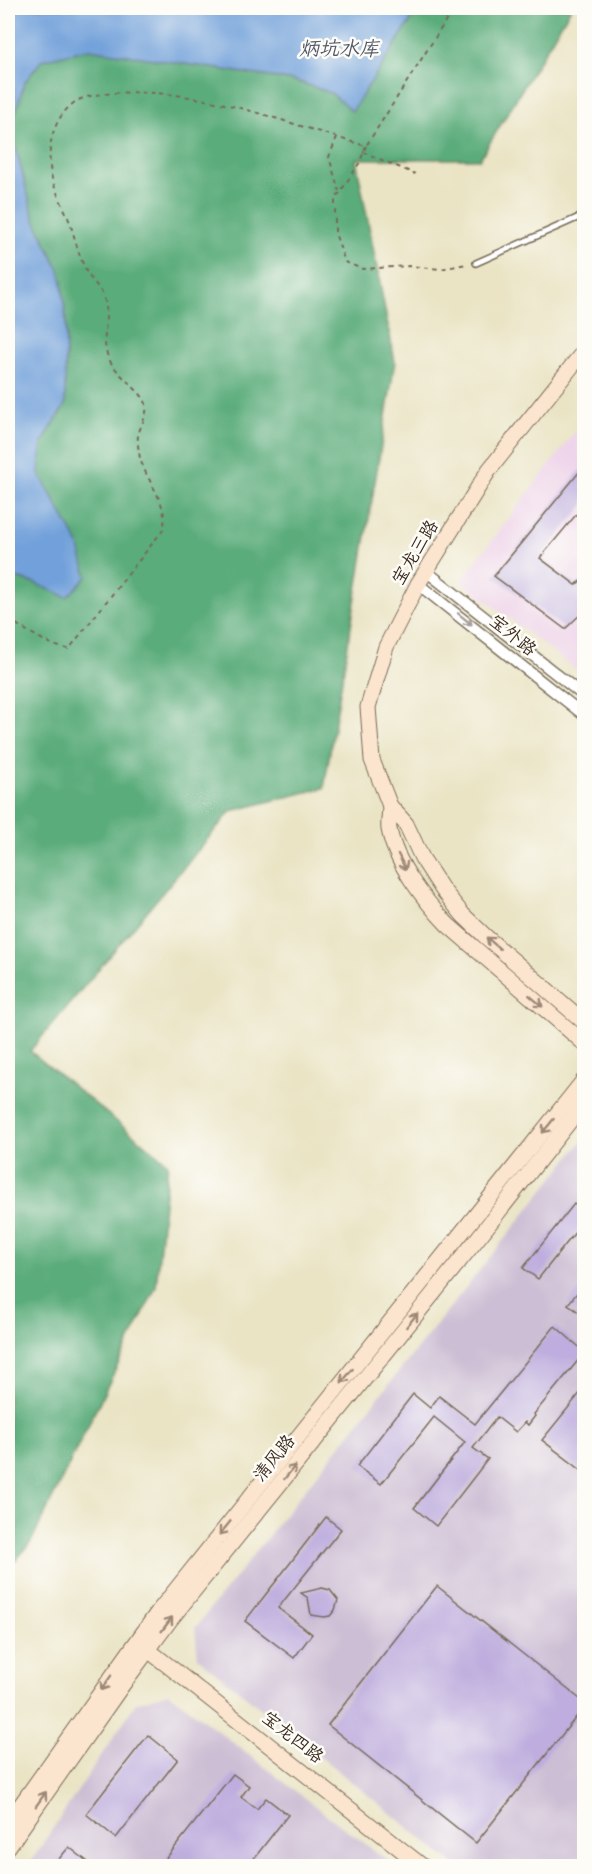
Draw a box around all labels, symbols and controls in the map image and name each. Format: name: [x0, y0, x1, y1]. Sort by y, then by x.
water label: 炳坑水库: [299, 34, 381, 66]
street label: 宝龙三路: [385, 515, 447, 591]
street label: 宝外路: [482, 608, 542, 664]
one-way arrow: [457, 613, 473, 626]
one-way arrow: [397, 852, 408, 870]
one-way arrow: [486, 936, 501, 950]
one-way arrow: [528, 994, 543, 1008]
one-way arrow: [541, 1118, 555, 1133]
one-way arrow: [406, 1312, 419, 1328]
one-way arrow: [341, 1368, 354, 1384]
street label: 清风路: [247, 1429, 303, 1489]
one-way arrow: [283, 1464, 296, 1480]
one-way arrow: [219, 1520, 232, 1536]
one-way arrow: [161, 1616, 174, 1632]
one-way arrow: [100, 1674, 112, 1691]
street label: 宝龙四路: [255, 1704, 329, 1772]
one-way arrow: [35, 1792, 47, 1808]

